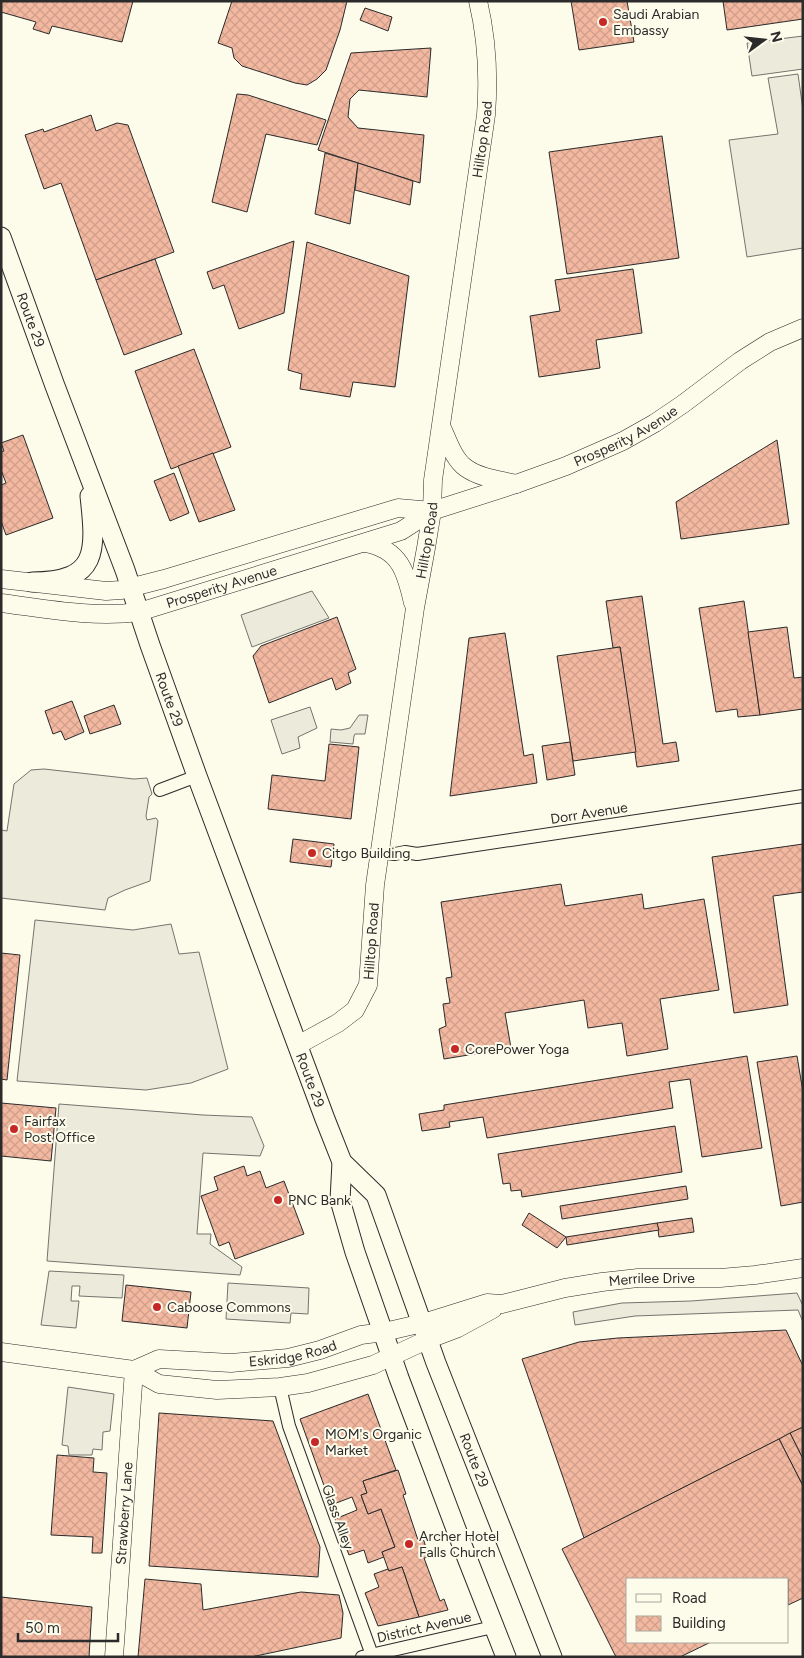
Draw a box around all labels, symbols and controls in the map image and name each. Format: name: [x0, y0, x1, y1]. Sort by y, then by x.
place label: Saudi Arabian Embassy: [613, 6, 699, 39]
north arrow: [739, 15, 789, 65]
marker: Saudi Arabian Embassy: [597, 16, 609, 28]
text: N: [766, 29, 786, 44]
street label: Hilltop Road: [469, 101, 496, 179]
street label: Route 29: [13, 290, 48, 350]
street label: Prosperity Avenue: [571, 402, 681, 470]
street label: Hilltop Road: [413, 502, 441, 580]
street label: Prosperity Avenue: [164, 562, 279, 612]
street label: Route 29: [151, 670, 187, 729]
street label: Dorr Avenue: [549, 799, 629, 828]
place label: Citgo Building: [322, 845, 411, 862]
marker: Citgo Building: [306, 847, 318, 859]
street label: Hilltop Road: [360, 902, 383, 981]
place label: CorePower Yoga: [465, 1041, 569, 1058]
marker: CorePower Yoga: [449, 1043, 461, 1055]
street label: Route 29: [292, 1051, 328, 1110]
place label: Fairfax Post Office: [24, 1113, 95, 1146]
marker: Fairfax Post Office: [8, 1123, 20, 1135]
place label: PNC Bank: [288, 1192, 351, 1209]
marker: PNC Bank: [272, 1194, 284, 1206]
street label: Merrilee Drive: [608, 1270, 695, 1290]
place label: Caboose Commons: [167, 1299, 291, 1316]
marker: Caboose Commons: [151, 1301, 163, 1313]
street label: Eskridge Road: [248, 1337, 339, 1370]
place label: MOM's Organic Market: [325, 1426, 422, 1459]
street label: Route 29: [455, 1431, 492, 1490]
marker: MOM's Organic Market: [309, 1436, 321, 1448]
street label: Strawberry Lane: [112, 1461, 137, 1565]
street label: Glass Alley: [318, 1482, 357, 1553]
place label: Archer Hotel Falls Church: [419, 1528, 499, 1561]
marker: Archer Hotel Falls Church: [403, 1538, 415, 1550]
legend: [626, 1578, 789, 1643]
text: Road: [672, 1589, 707, 1607]
street label: District Avenue: [375, 1608, 473, 1647]
scale bar: [18, 1610, 118, 1642]
text: Building: [672, 1614, 726, 1632]
text: 50 m: [25, 1619, 60, 1637]

